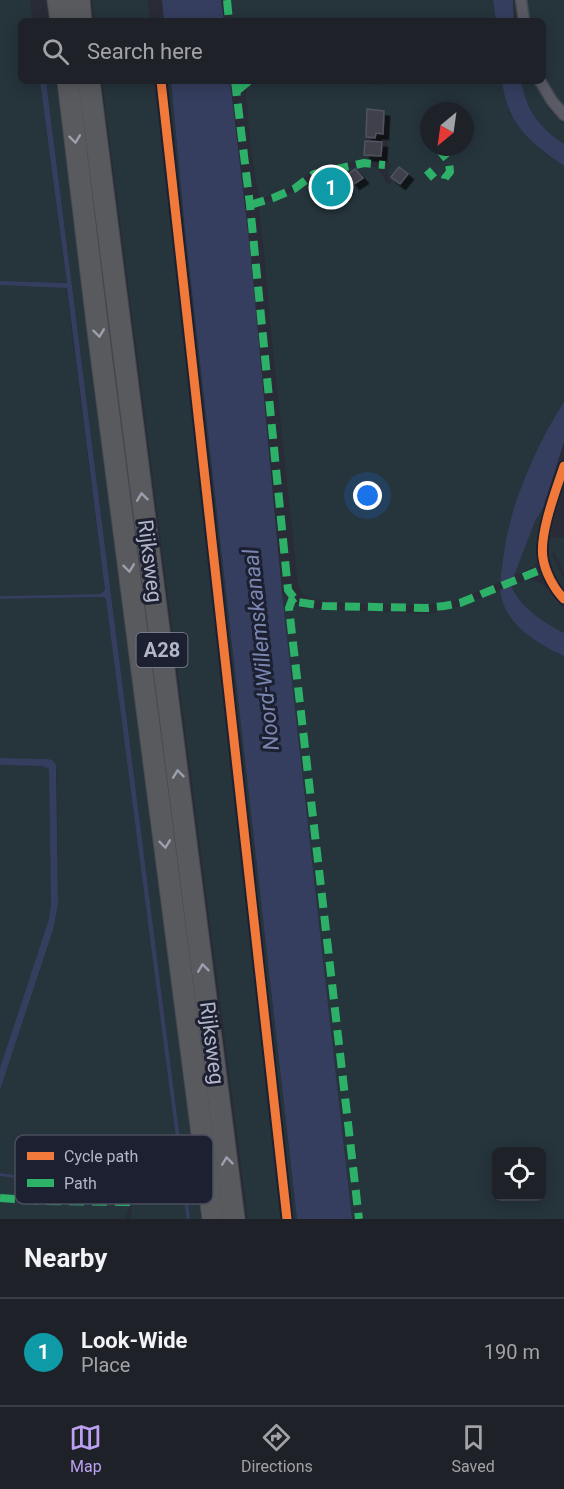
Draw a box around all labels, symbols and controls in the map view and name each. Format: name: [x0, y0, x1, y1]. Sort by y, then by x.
search box: [18, 18, 546, 84]
icon: search: [39, 35, 72, 68]
text: Search here: [87, 39, 203, 64]
north arrow: [420, 102, 474, 156]
one-way arrow: [68, 135, 80, 144]
pin: 1: [312, 164, 350, 210]
one-way arrow: [92, 328, 104, 337]
your location: [353, 481, 382, 510]
one-way arrow: [137, 493, 149, 502]
street label: Rijksweg: [133, 518, 167, 604]
water label: Noord-Willemskanaal: [238, 547, 284, 752]
one-way arrow: [122, 563, 135, 572]
road number: A28: [136, 633, 188, 667]
one-way arrow: [172, 770, 184, 779]
one-way arrow: [158, 840, 171, 849]
one-way arrow: [197, 963, 209, 972]
street label: Rijksweg: [195, 1000, 229, 1086]
legend: [15, 1135, 213, 1204]
text: Cycle path: [64, 1147, 138, 1166]
map controls: [492, 1147, 546, 1201]
button: locate: [492, 1147, 546, 1201]
one-way arrow: [221, 1156, 234, 1166]
text: Path: [64, 1174, 97, 1193]
text: Nearby: [24, 1243, 107, 1273]
text: Look-Wide: [81, 1328, 188, 1353]
text: 1: [38, 1340, 49, 1364]
text: 190 m: [484, 1340, 540, 1364]
text: Place: [81, 1353, 130, 1377]
tab: Map: [69, 1421, 102, 1476]
tab: Directions: [241, 1421, 313, 1476]
tab: Saved: [451, 1421, 495, 1476]

